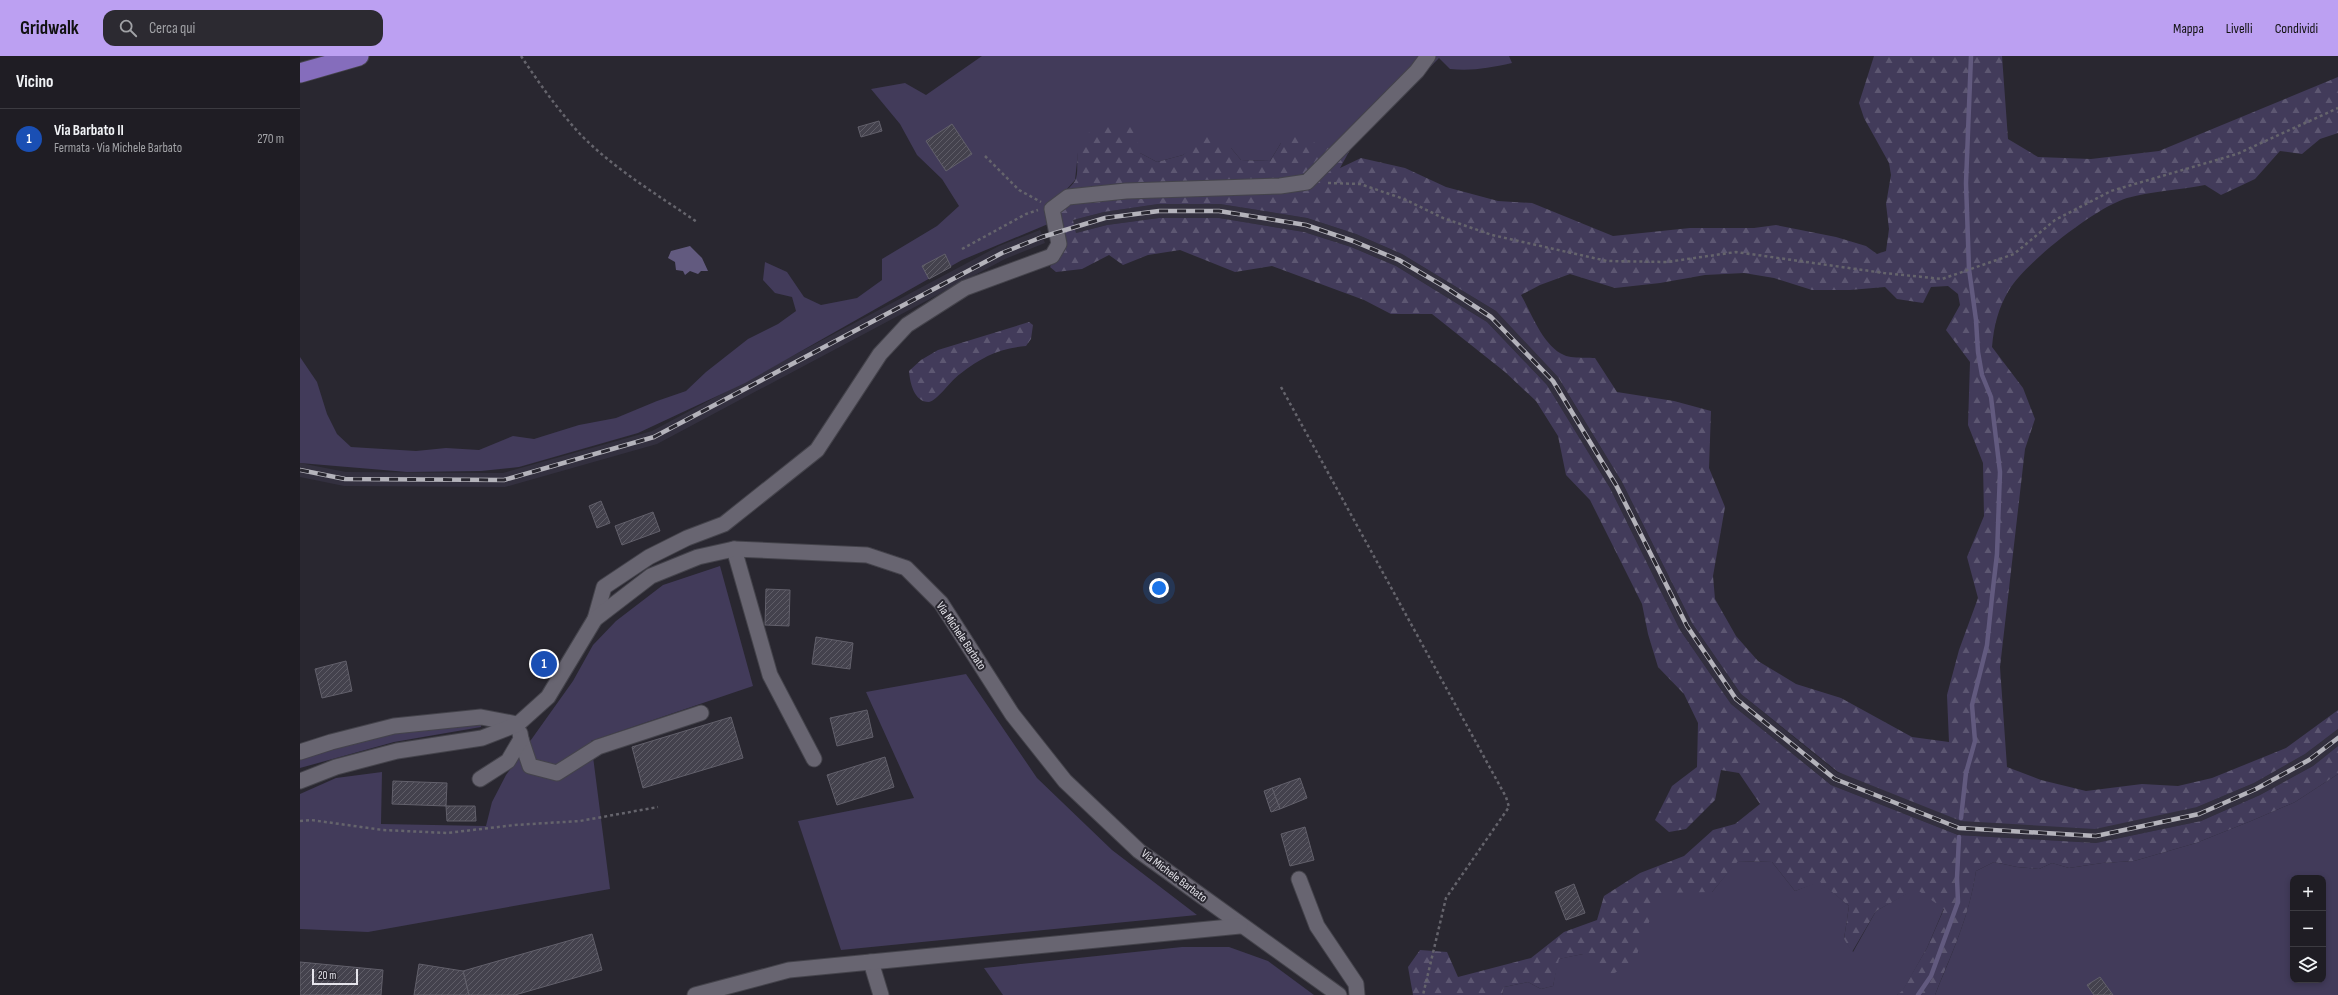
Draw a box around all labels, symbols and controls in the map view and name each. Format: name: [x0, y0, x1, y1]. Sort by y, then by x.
search box: [103, 10, 383, 46]
text: Gridwalk: [20, 17, 79, 40]
icon: search: [117, 17, 139, 39]
text: Cerca qui: [149, 19, 195, 38]
text: Mappa: [2173, 20, 2204, 37]
text: Livelli: [2226, 20, 2253, 37]
text: Condividi: [2275, 20, 2318, 37]
text: Vicino: [16, 72, 53, 92]
text: Via Barbato II: [54, 121, 124, 140]
text: 1: [26, 131, 32, 147]
text: 270 m: [257, 131, 284, 147]
text: Fermata · Via Michele Barbato: [54, 140, 182, 156]
your location: [1149, 578, 1169, 598]
street label: Via Michele Barbato: [933, 599, 989, 673]
pin: 1: [531, 649, 557, 679]
street label: Via Michele Barbato: [1138, 846, 1210, 906]
map controls: [2290, 875, 2326, 983]
button: +: [2290, 875, 2326, 911]
button: −: [2290, 911, 2326, 947]
button: layers: [2290, 947, 2326, 983]
scale bar: [312, 967, 358, 986]
text: 20 m: [318, 969, 336, 982]

